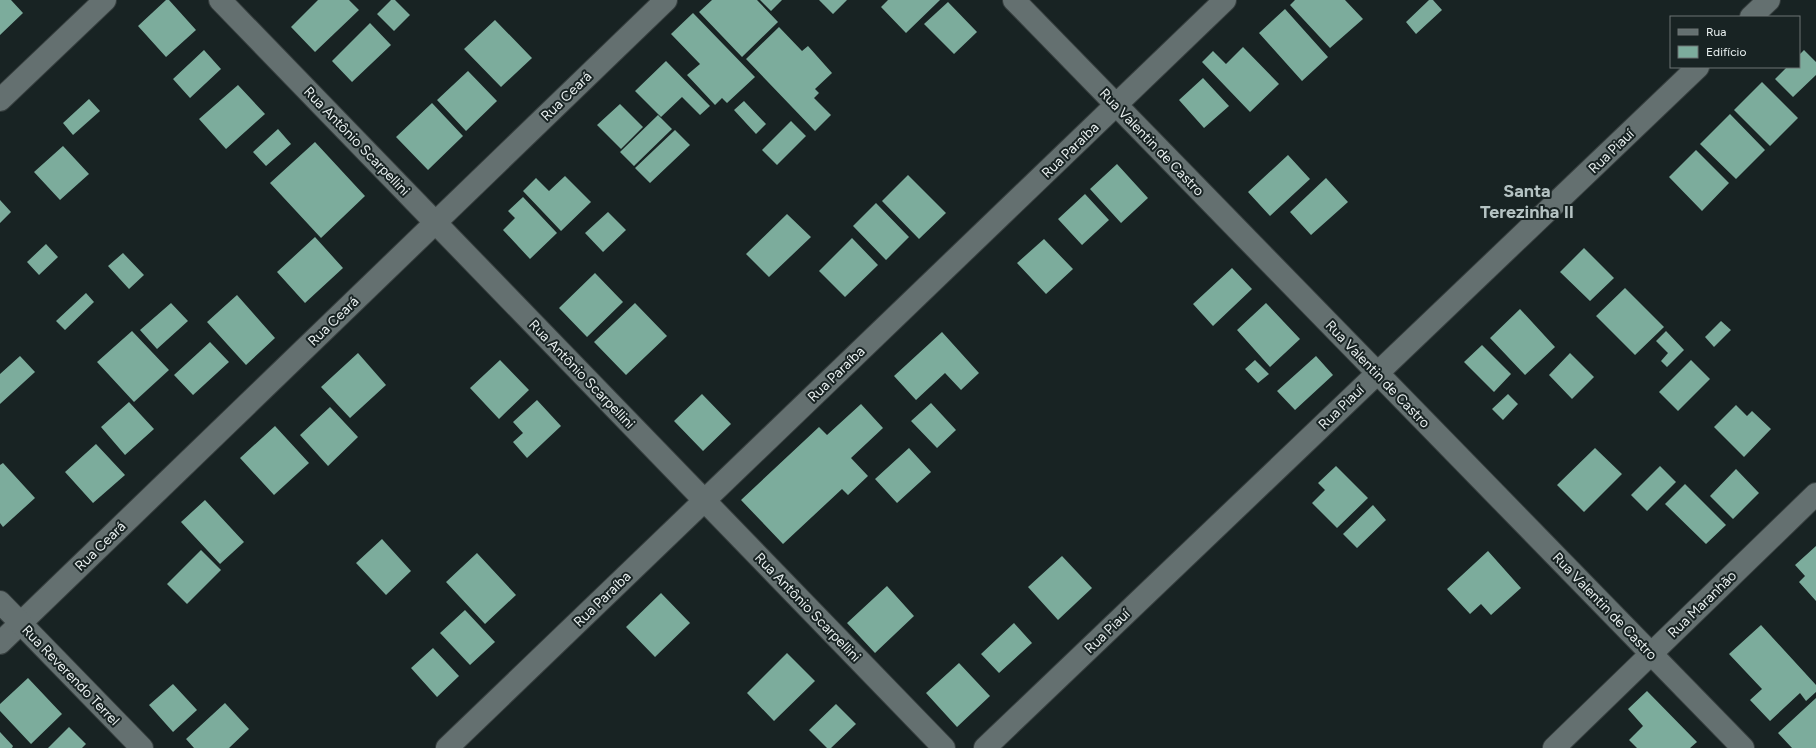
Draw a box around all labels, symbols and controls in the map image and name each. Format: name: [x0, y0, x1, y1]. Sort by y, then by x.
legend: [1670, 16, 1800, 68]
text: Rua: [1706, 25, 1726, 39]
text: Edifício: [1706, 45, 1746, 59]
street label: Rua Ceará: [537, 68, 595, 125]
street label: Rua Antônio Scarpellini: [300, 83, 413, 199]
street label: Rua Valentin de Castro: [1096, 85, 1207, 200]
street label: Rua Paraíba: [1038, 119, 1102, 182]
street label: Rua Piauí: [1585, 125, 1638, 177]
district label: Santa Terezinha II: [1480, 180, 1574, 223]
street label: Rua Ceará: [304, 293, 362, 350]
street label: Rua Antônio Scarpellini: [525, 316, 638, 432]
street label: Rua Valentin de Castro: [1322, 317, 1433, 432]
street label: Rua Paraíba: [804, 343, 868, 406]
street label: Rua Piauí: [1315, 381, 1368, 433]
street label: Rua Ceará: [71, 518, 129, 575]
street label: Rua Antônio Scarpellini: [751, 549, 864, 665]
street label: Rua Valentin de Castro: [1549, 549, 1660, 664]
street label: Rua Maranhão: [1664, 567, 1740, 641]
street label: Rua Paraíba: [570, 568, 634, 631]
street label: Rua Piauí: [1081, 605, 1134, 657]
street label: Rua Reverendo Terrel: [18, 622, 123, 729]

